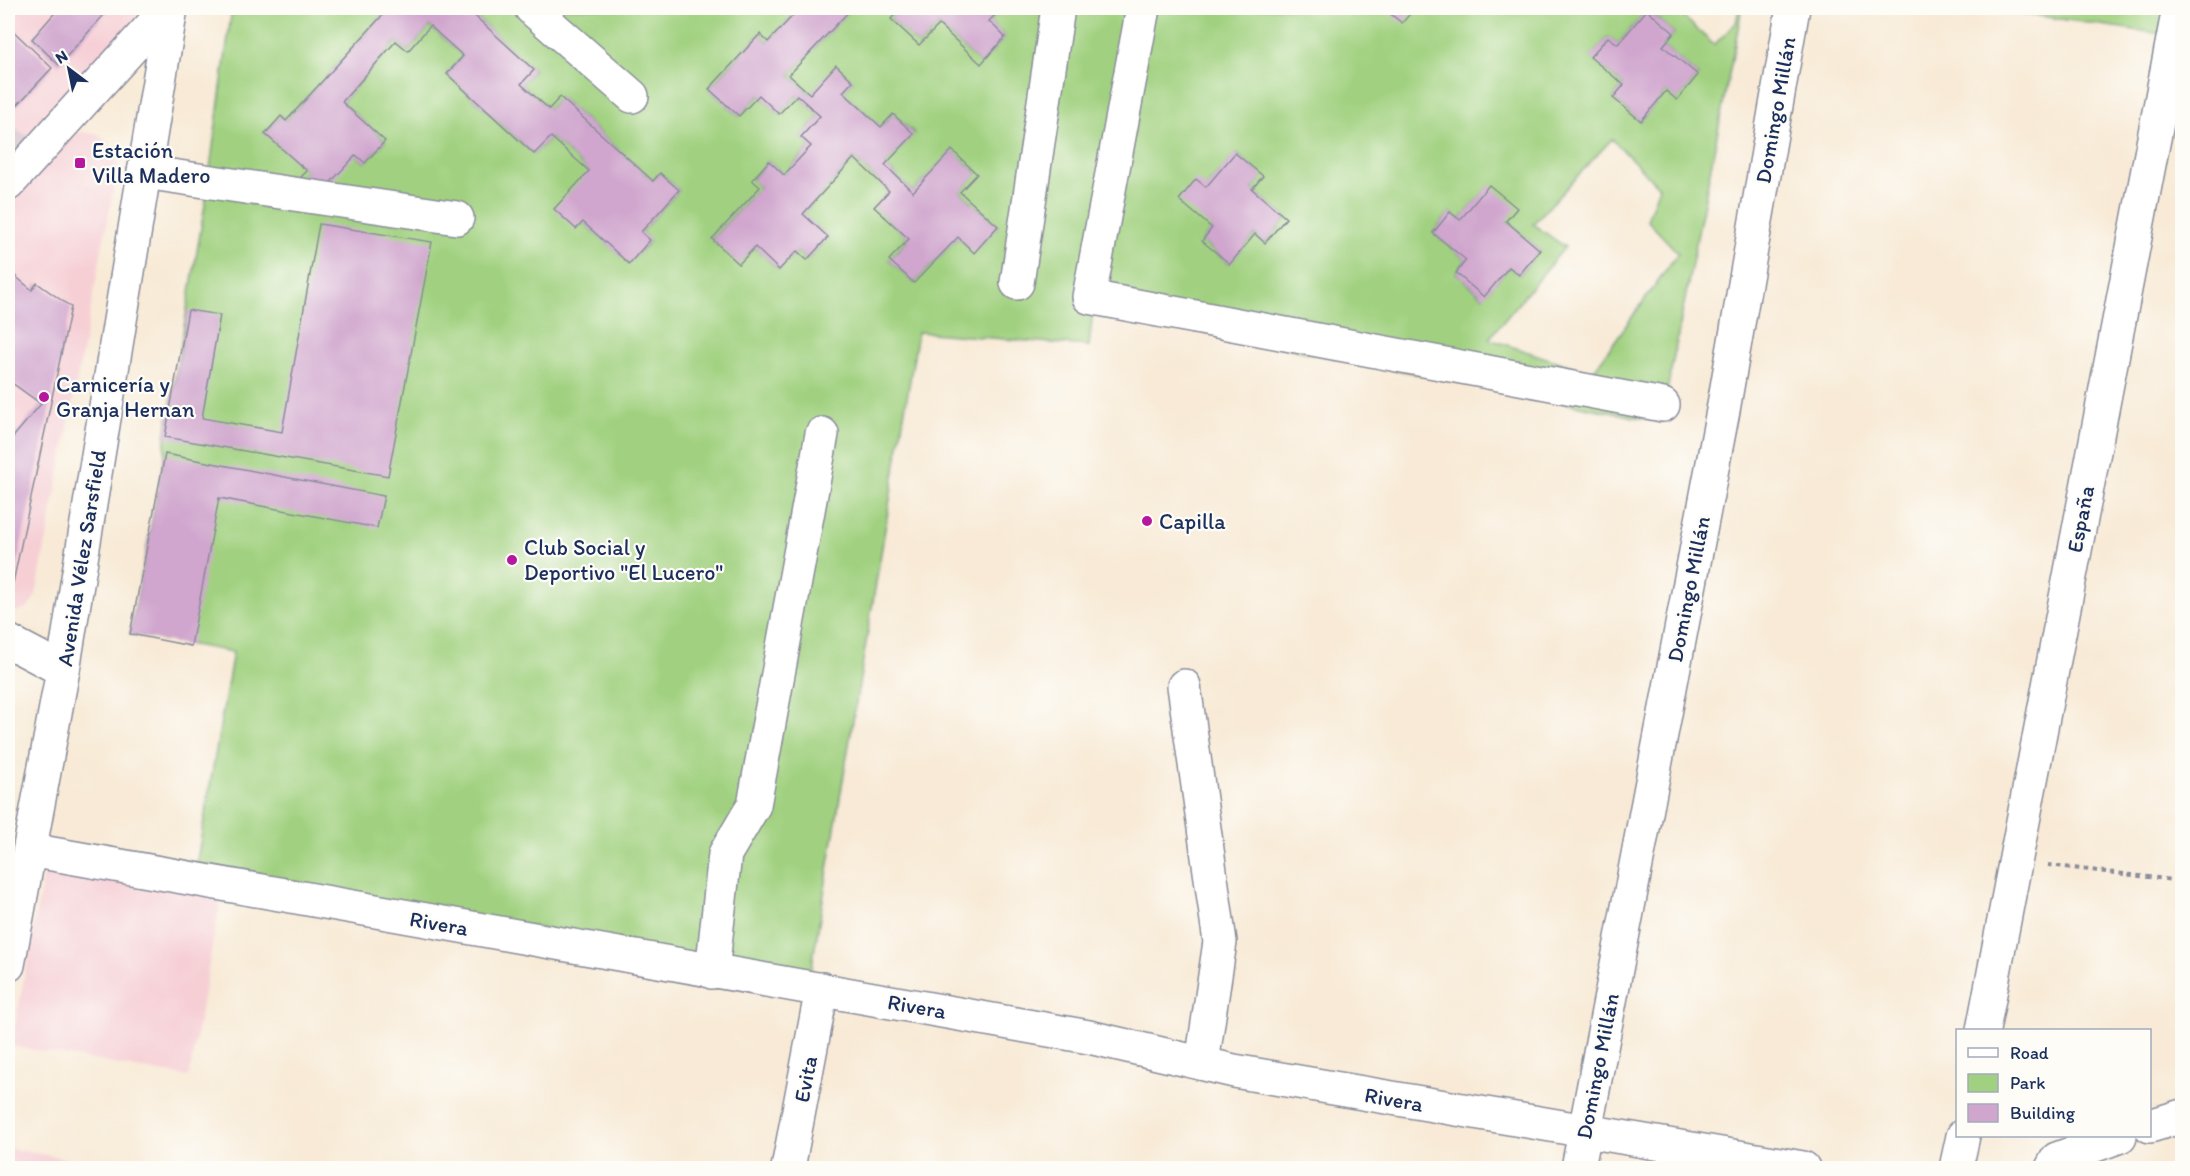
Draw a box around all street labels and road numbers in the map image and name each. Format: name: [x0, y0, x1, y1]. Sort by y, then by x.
street label: Domingo Millán: [1749, 34, 1802, 186]
street label: Avenida Vélez Sarsfield: [51, 448, 112, 668]
street label: España: [2061, 483, 2100, 555]
street label: Domingo Millán: [1661, 513, 1716, 665]
street label: Rivera: [407, 905, 471, 942]
street label: Rivera: [885, 988, 949, 1025]
street label: Domingo Millán: [1570, 990, 1625, 1142]
street label: Evita: [788, 1053, 823, 1105]
street label: Rivera: [1362, 1081, 1426, 1118]

